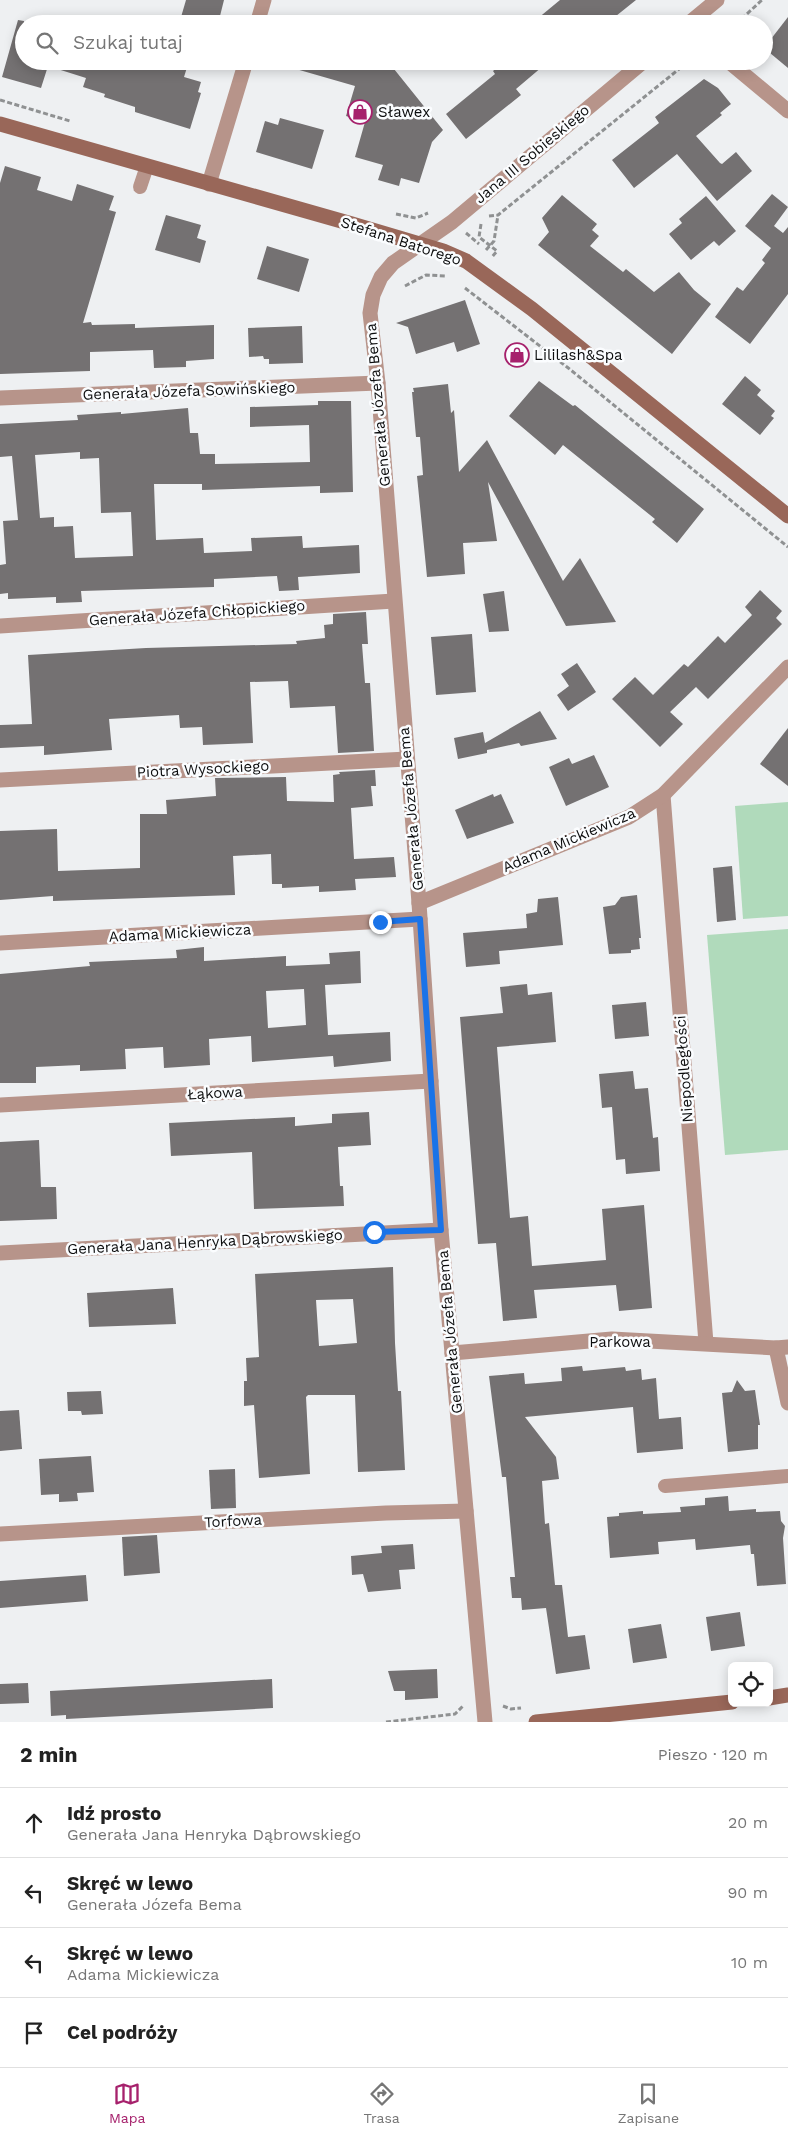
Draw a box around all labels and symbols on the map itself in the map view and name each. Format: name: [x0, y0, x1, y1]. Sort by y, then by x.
shop icon: Sławex: [347, 99, 373, 125]
street label: Jana III Sobieskiego: [471, 101, 593, 207]
place label: Sławex: [378, 103, 430, 121]
street label: Stefana Batorego: [338, 213, 464, 269]
street label: Generała Józefa Bema: [362, 322, 394, 487]
shop icon: Lililash&Spa: [504, 342, 530, 368]
place label: Lililash&Spa: [534, 346, 623, 364]
street label: Generała Józefa Sowińskiego: [82, 378, 296, 404]
street label: Generała Józefa Chłopickiego: [88, 596, 306, 630]
street label: Generała Józefa Bema: [395, 726, 427, 891]
street label: Piotra Wysockiego: [136, 757, 270, 781]
street label: Adama Mickiewicza: [500, 804, 639, 876]
route end: [369, 911, 392, 934]
street label: Adama Mickiewicza: [108, 920, 252, 946]
street label: Niepodległości: [671, 1015, 697, 1123]
street label: Łąkowa: [187, 1083, 244, 1103]
route start: [363, 1221, 386, 1244]
street label: Generała Jana Henryka Dąbrowskiego: [67, 1226, 343, 1258]
street label: Generała Józefa Bema: [434, 1249, 466, 1414]
street label: Parkowa: [589, 1333, 651, 1351]
street label: Torfowa: [204, 1510, 263, 1532]

